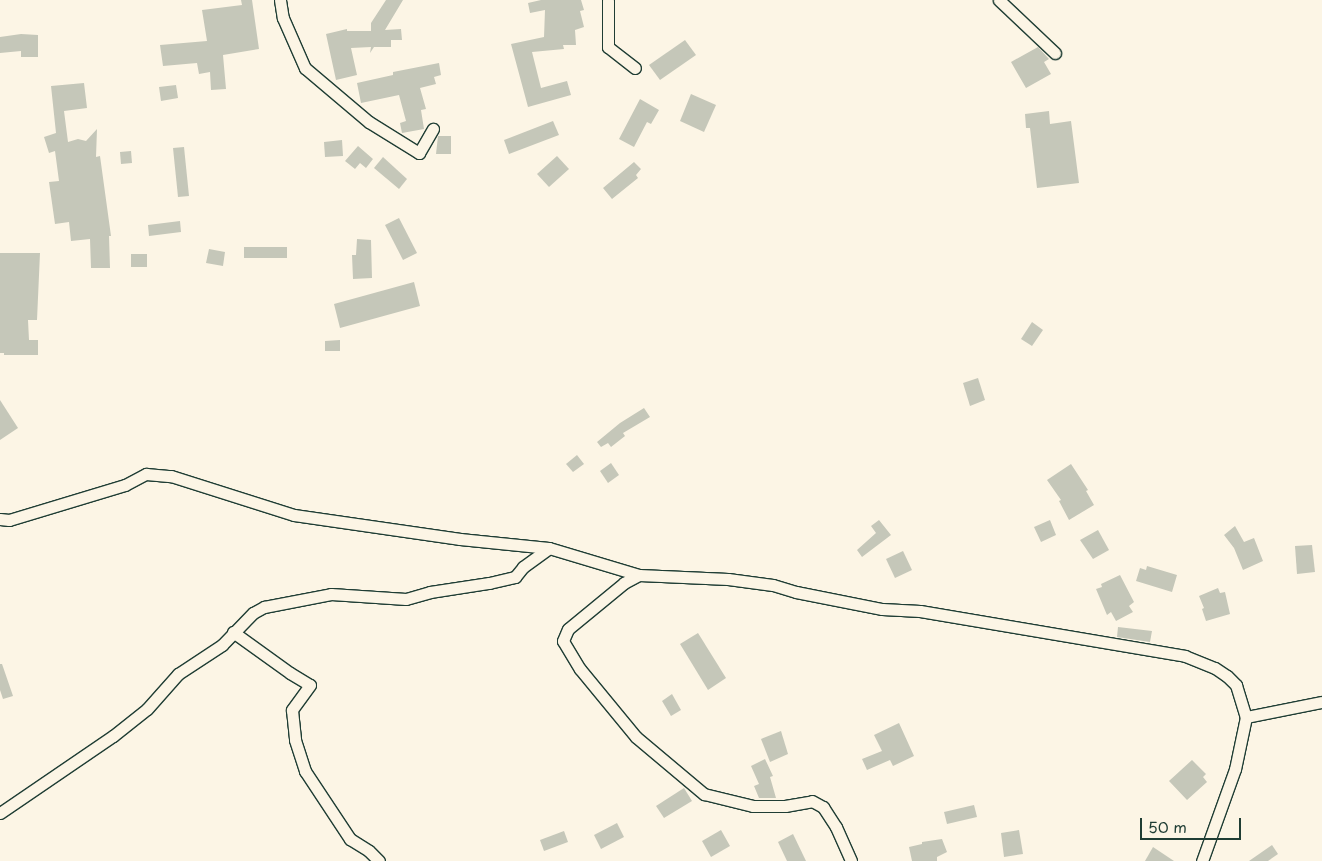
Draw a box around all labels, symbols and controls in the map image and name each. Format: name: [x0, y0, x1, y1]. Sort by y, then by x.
scale bar: [1142, 808, 1243, 840]
text: 50 m: [1148, 815, 1187, 838]

